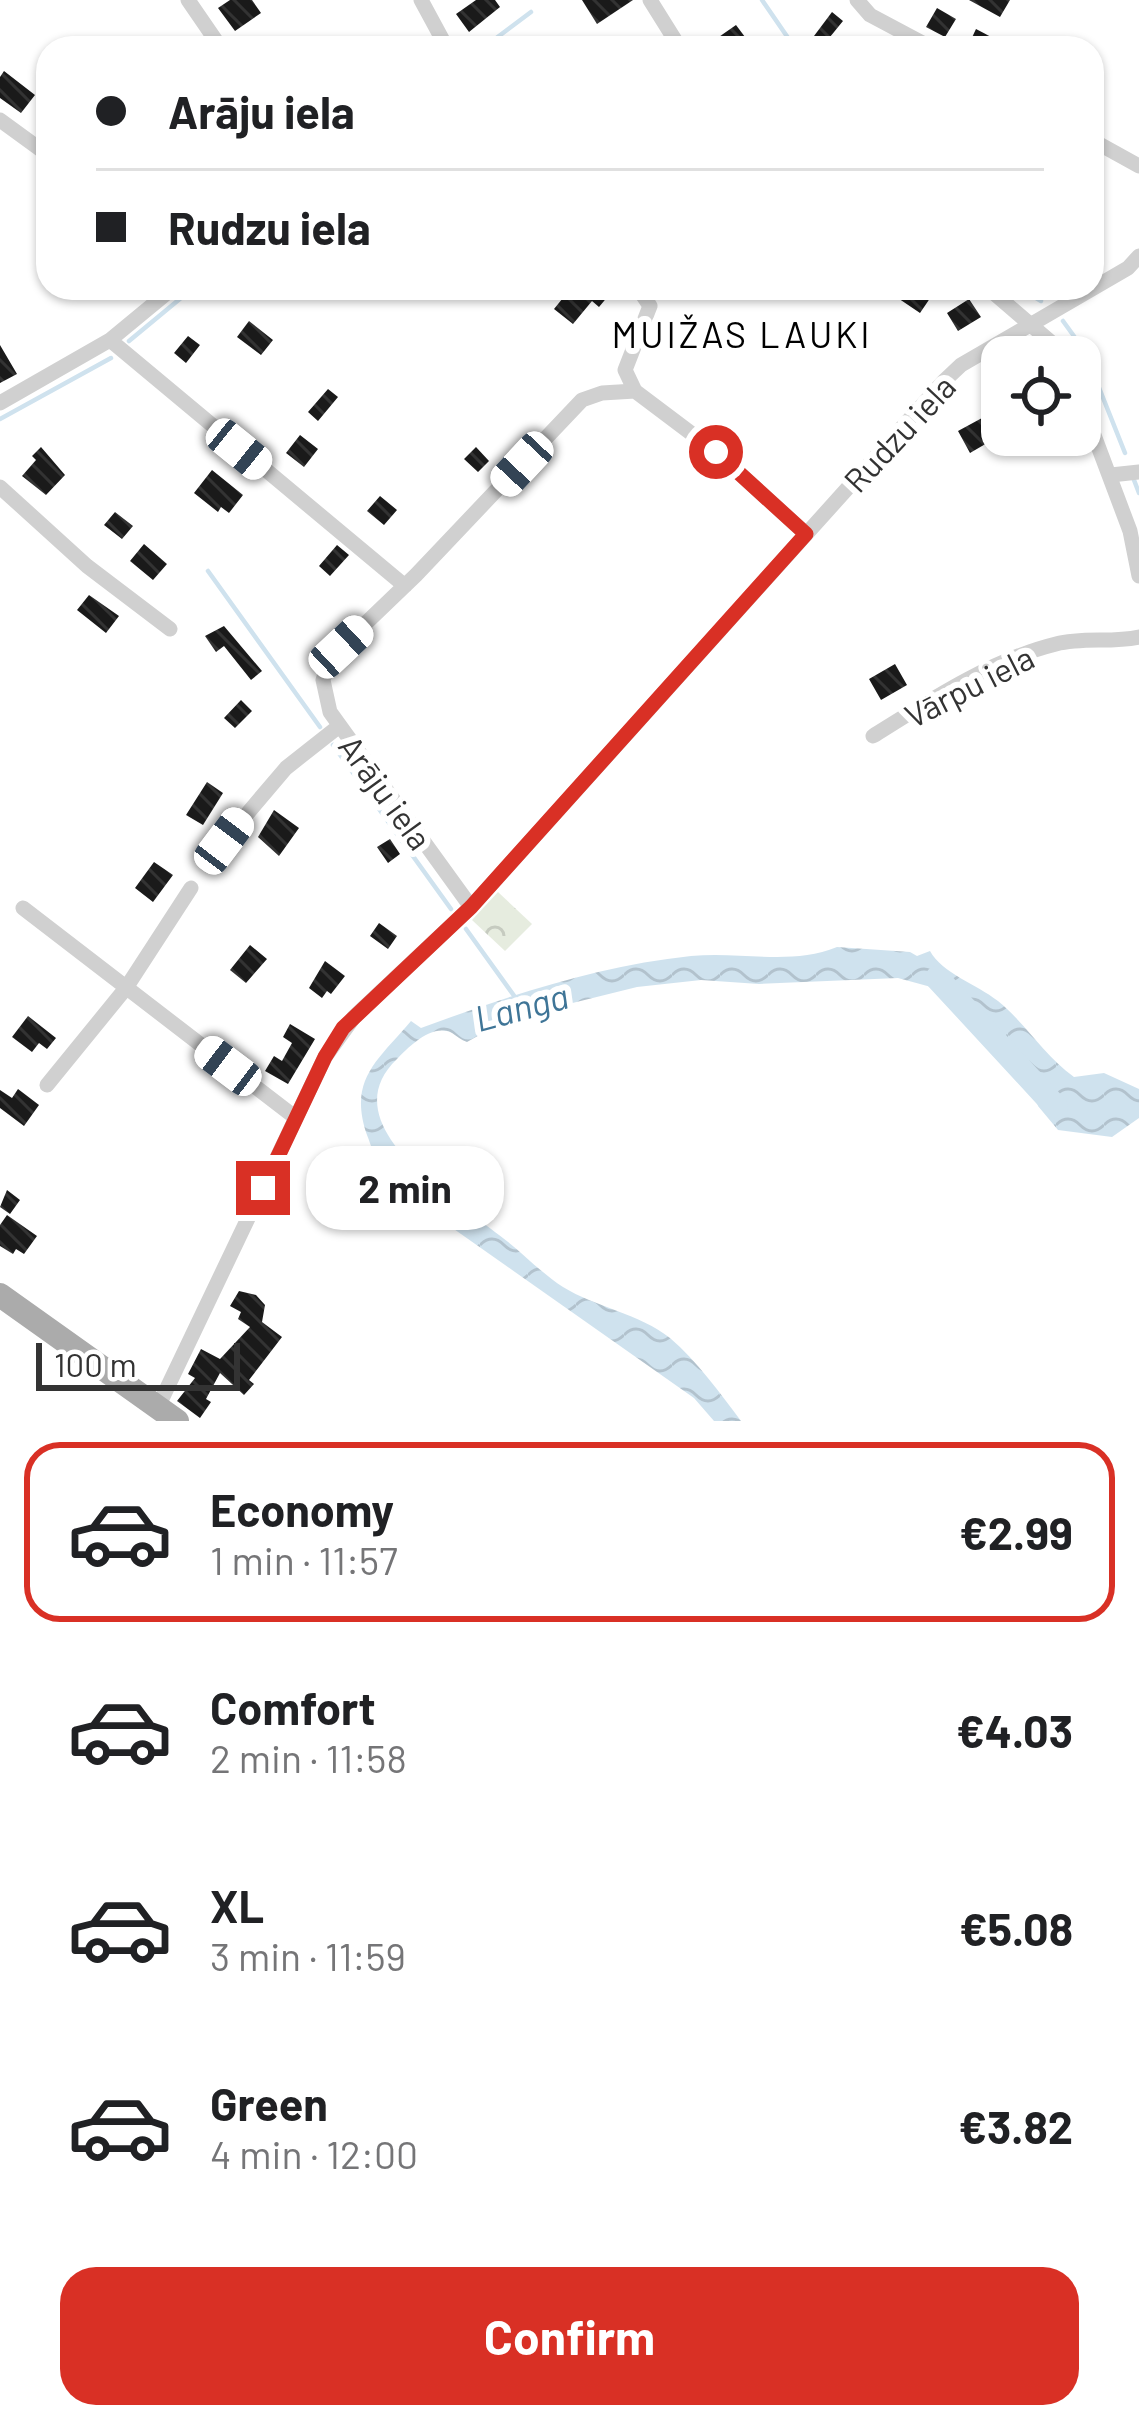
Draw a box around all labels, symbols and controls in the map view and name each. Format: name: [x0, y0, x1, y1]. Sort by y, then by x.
text: Arāju iela: [168, 84, 355, 138]
text: Rudzu iela: [168, 200, 371, 254]
district label: MUIŽAS LAUKI: [611, 312, 873, 355]
map controls: [981, 336, 1101, 456]
button: locate: [981, 336, 1101, 456]
street label: Rudzu iela: [835, 366, 963, 500]
car: [200, 412, 278, 486]
car: [484, 425, 560, 503]
route start: [689, 425, 743, 479]
car: [302, 609, 380, 685]
street label: Vārpu iela: [898, 636, 1040, 736]
street label: Arāju iela: [331, 727, 441, 857]
car: [188, 801, 260, 881]
water label: Langa: [469, 973, 573, 1039]
car: [188, 1030, 268, 1102]
callout: 2 min: [305, 1146, 503, 1230]
route end: [236, 1161, 290, 1215]
text: 2 min: [358, 1164, 452, 1211]
scale bar: [36, 1337, 240, 1390]
text: 100 m: [54, 1344, 137, 1384]
icon: car: [66, 1478, 174, 1586]
text: Economy: [210, 1482, 394, 1536]
text: €2.99: [959, 1505, 1073, 1559]
text: 1 min · 11:57: [210, 1536, 398, 1583]
icon: car: [66, 1676, 174, 1784]
text: Comfort: [210, 1680, 376, 1734]
text: €4.03: [956, 1703, 1073, 1757]
text: 2 min · 11:58: [210, 1734, 407, 1781]
icon: car: [66, 1874, 174, 1982]
text: XL: [210, 1878, 264, 1932]
text: €5.08: [959, 1901, 1073, 1955]
text: 3 min · 11:59: [210, 1932, 406, 1979]
icon: car: [66, 2072, 174, 2180]
text: Green: [210, 2076, 328, 2130]
text: €3.82: [958, 2099, 1073, 2153]
text: 4 min · 12:00: [210, 2130, 418, 2177]
button: Confirm: [60, 2267, 1079, 2405]

